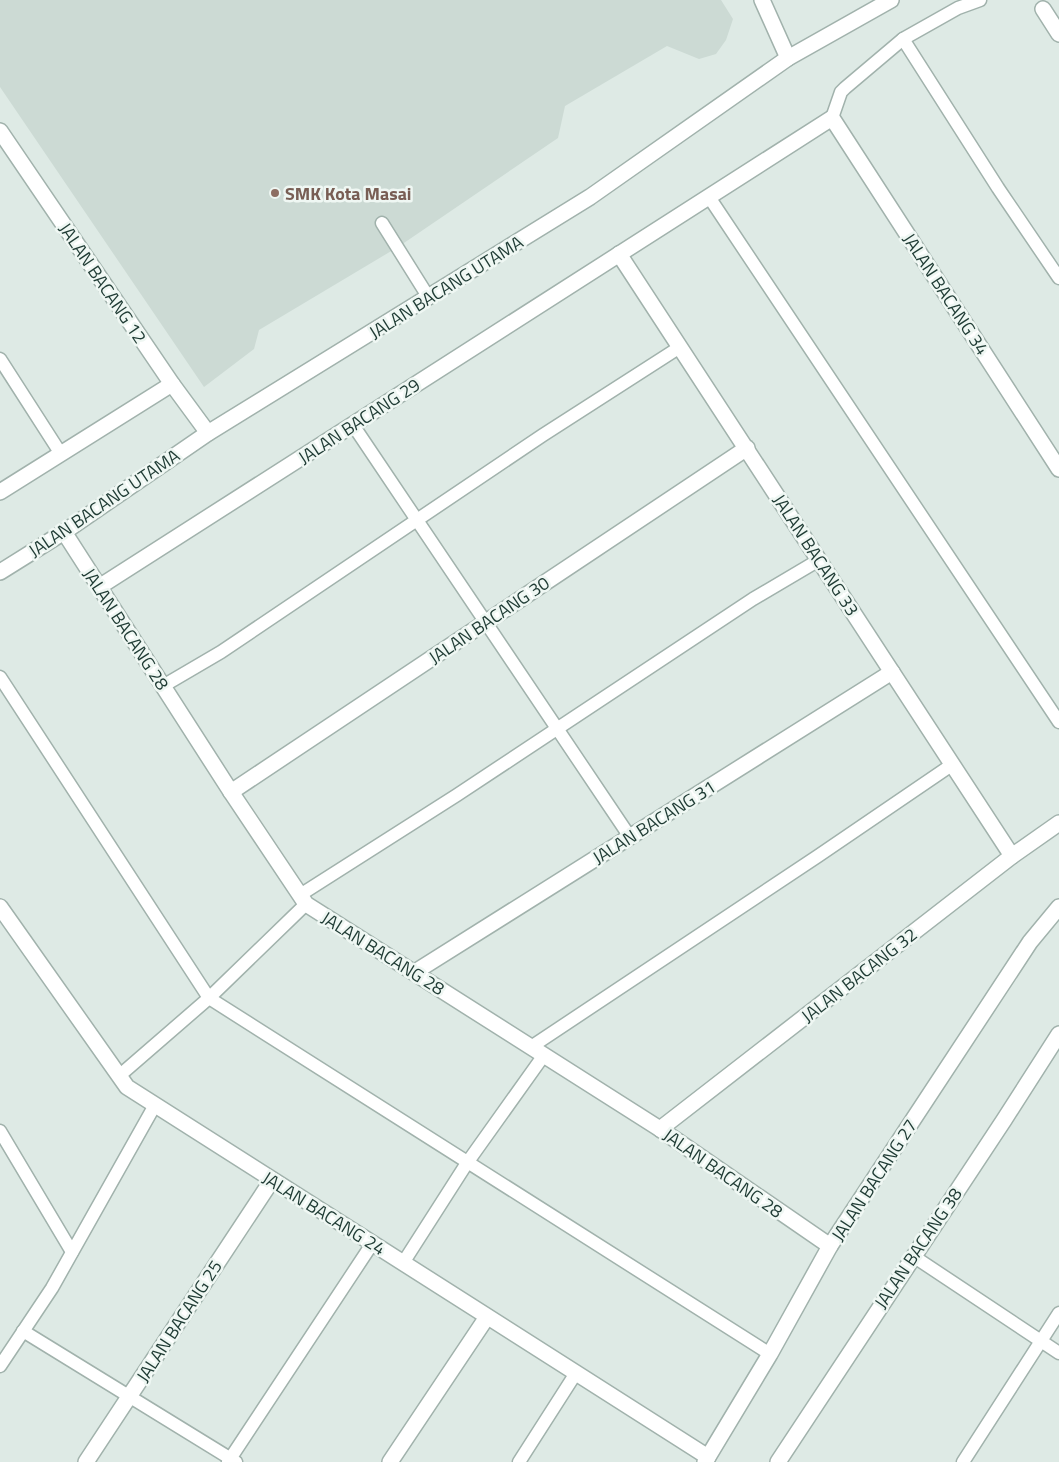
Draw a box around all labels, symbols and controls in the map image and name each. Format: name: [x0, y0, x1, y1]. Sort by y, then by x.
place label: SMK Kota Masai: [285, 180, 412, 207]
marker: SMK Kota Masai: [269, 187, 281, 199]
street label: JALAN BACANG 12: [52, 217, 154, 349]
street label: JALAN BACANG UTAMA: [364, 228, 529, 345]
street label: JALAN BACANG 34: [896, 228, 996, 360]
street label: JALAN BACANG 29: [293, 371, 425, 471]
street label: JALAN BACANG UTAMA: [23, 442, 185, 564]
street label: JALAN BACANG 33: [766, 489, 866, 621]
street label: JALAN BACANG 28: [76, 563, 176, 695]
street label: JALAN BACANG 30: [423, 569, 555, 671]
street label: JALAN BACANG 31: [587, 773, 721, 871]
street label: JALAN BACANG 28: [316, 904, 450, 1002]
street label: JALAN BACANG 32: [795, 921, 923, 1029]
street label: JALAN BACANG 27: [824, 1114, 924, 1246]
street label: JALAN BACANG 28: [658, 1122, 788, 1224]
street label: JALAN BACANG 24: [257, 1164, 391, 1262]
street label: JALAN BACANG 38: [867, 1182, 969, 1314]
street label: JALAN BACANG 25: [129, 1255, 229, 1387]

